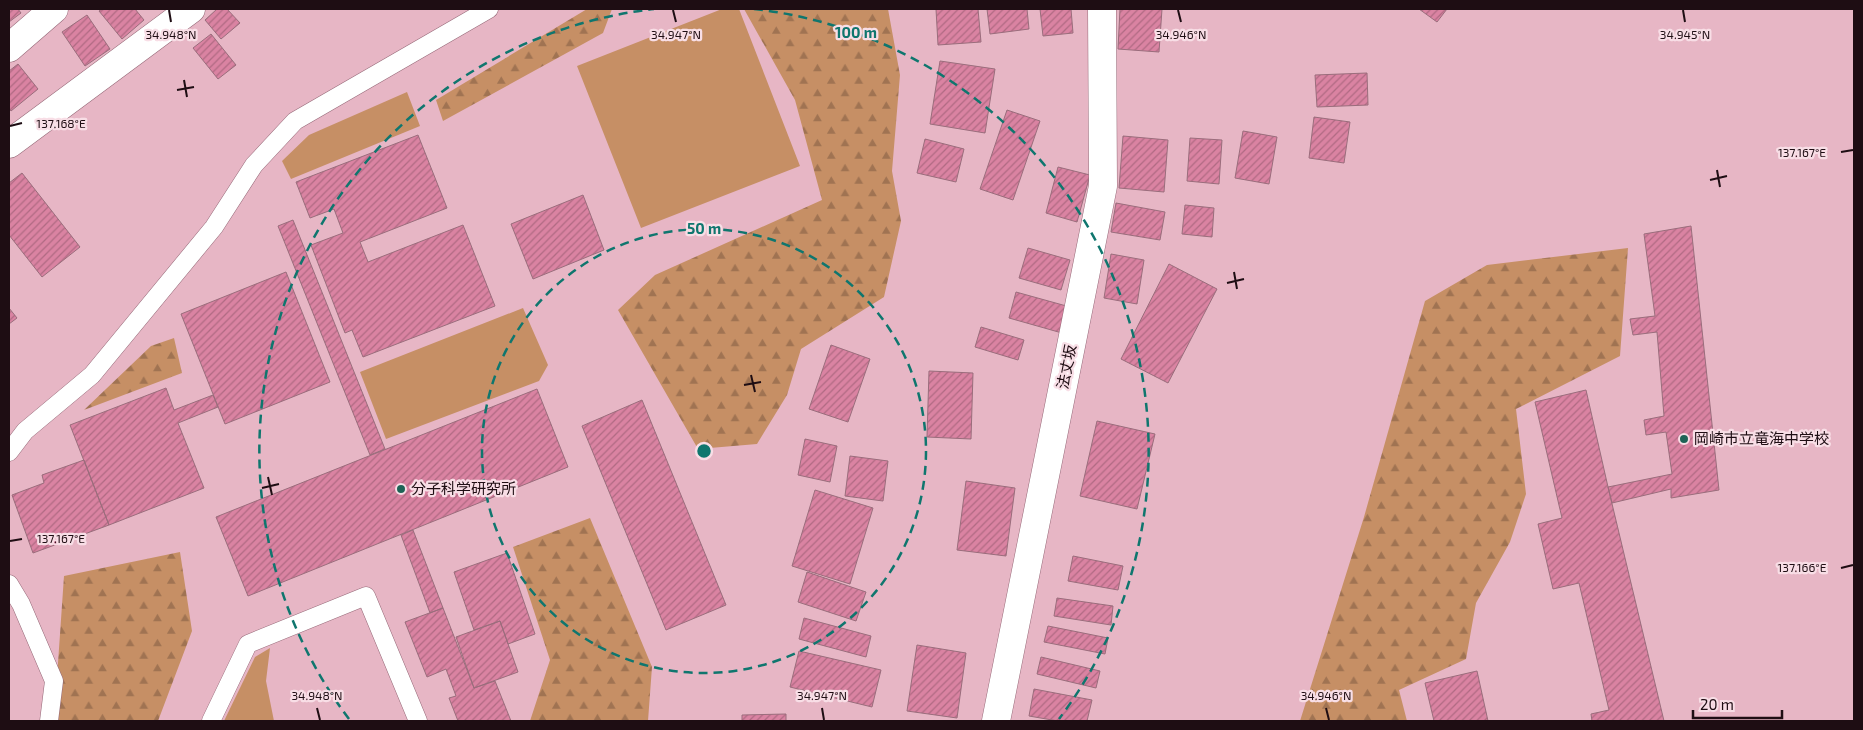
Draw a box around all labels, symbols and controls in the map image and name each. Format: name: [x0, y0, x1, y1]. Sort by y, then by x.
text: 100 m: [835, 23, 877, 41]
text: 34.948°N: [145, 27, 197, 41]
text: 34.947°N: [651, 27, 701, 41]
text: 34.946°N: [1156, 27, 1206, 41]
text: 34.945°N: [1660, 27, 1710, 41]
text: 137.168°E: [36, 116, 86, 130]
text: 137.167°E: [1778, 145, 1826, 159]
text: 50 m: [687, 219, 721, 237]
street label: 法丈坂: [1053, 343, 1079, 391]
place label: 岡崎市立竜海中学校: [1694, 429, 1829, 447]
marker: 岡崎市立竜海中学校: [1678, 433, 1690, 445]
centre of rings: [695, 442, 713, 460]
place label: 分子科学研究所: [411, 479, 516, 497]
marker: 分子科学研究所: [395, 483, 407, 495]
text: 137.167°E: [37, 531, 85, 545]
text: 137.166°E: [1778, 560, 1827, 574]
text: 34.948°N: [291, 688, 343, 702]
text: 34.947°N: [797, 688, 847, 702]
text: 34.946°N: [1301, 688, 1351, 702]
scale bar: [1693, 688, 1782, 720]
text: 20 m: [1700, 695, 1734, 713]

